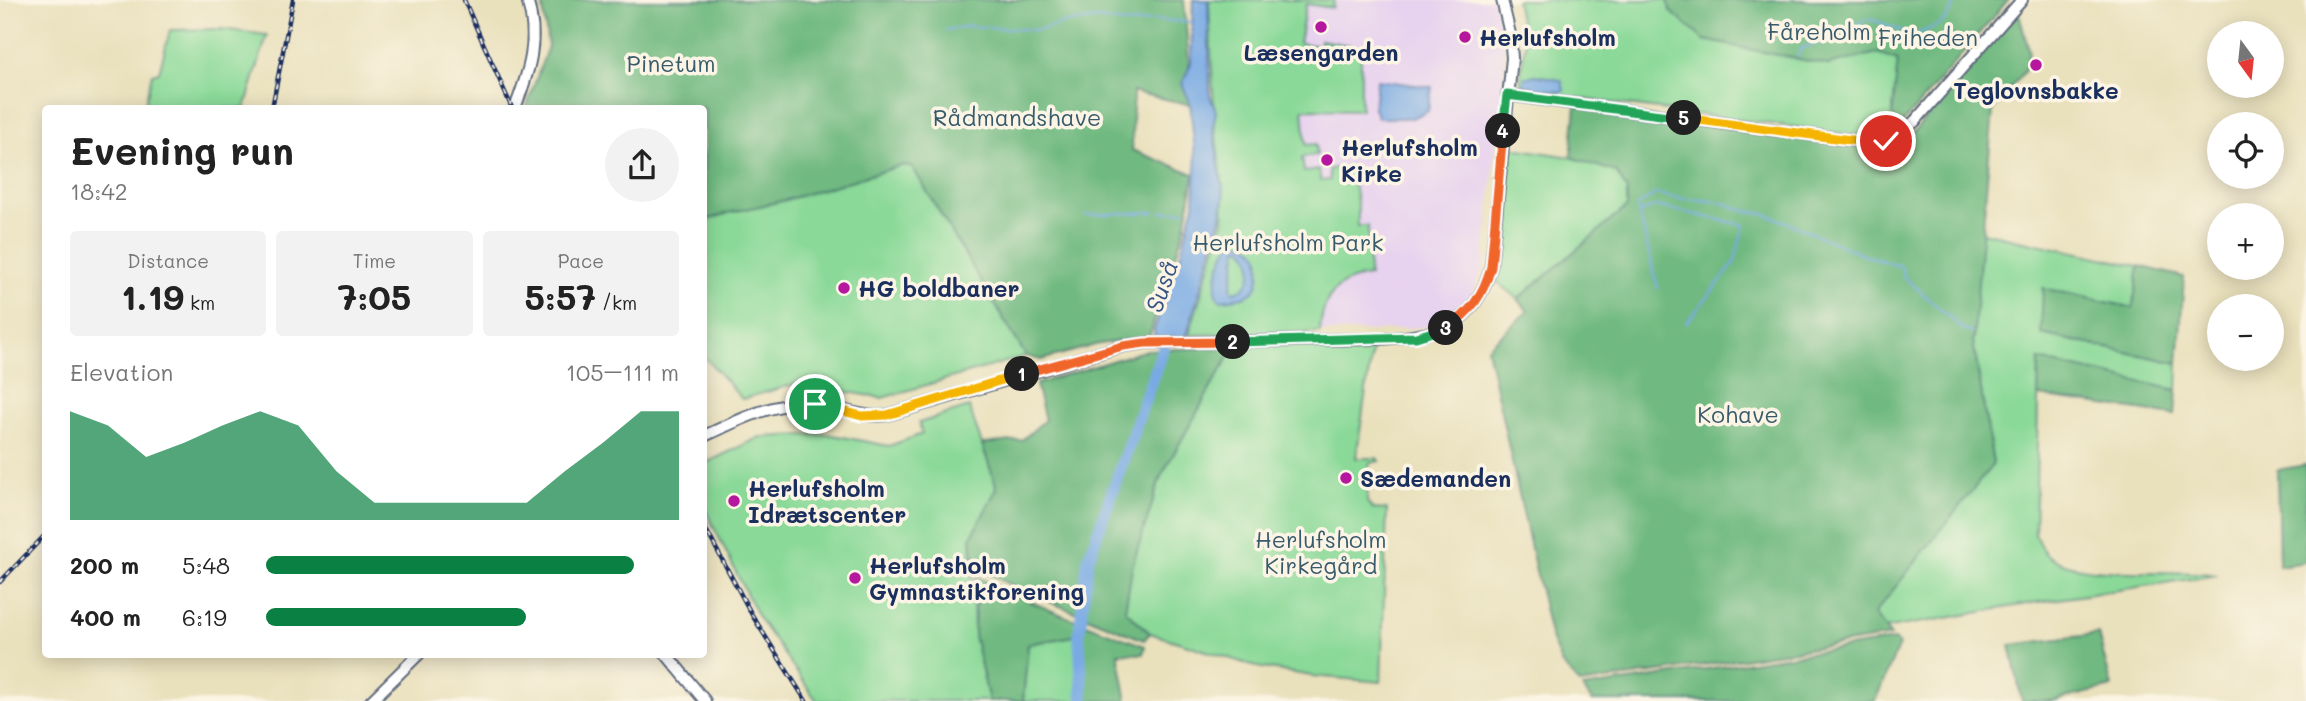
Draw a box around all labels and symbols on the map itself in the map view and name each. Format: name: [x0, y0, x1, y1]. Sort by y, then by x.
park label: Fåreholm: [1767, 16, 1871, 46]
marker: Læsengarden: [1313, 19, 1329, 35]
north arrow: [2207, 21, 2284, 98]
place label: Herlufsholm: [1479, 22, 1616, 52]
park label: Friheden: [1878, 22, 1978, 52]
marker: Herlufsholm: [1457, 29, 1473, 45]
place label: Læsengarden: [1243, 37, 1399, 67]
park label: Pinetum: [626, 48, 716, 78]
marker: Teglovnsbakke: [2028, 57, 2044, 73]
place label: Teglovnsbakke: [1953, 75, 2119, 105]
pin: 5: [1666, 100, 1702, 136]
park label: Rådmandshave: [933, 102, 1101, 132]
pin: [1856, 111, 1916, 171]
pin: 4: [1486, 114, 1520, 148]
place label: Herlufsholm Kirke: [1341, 132, 1478, 188]
marker: Herlufsholm Kirke: [1319, 152, 1335, 168]
park label: Herlufsholm Park: [1193, 227, 1383, 257]
water label: Suså: [1138, 256, 1184, 316]
place label: HG boldbaner: [858, 273, 1020, 303]
marker: HG boldbaner: [836, 280, 852, 296]
pin: 3: [1428, 310, 1464, 346]
pin: 2: [1216, 324, 1250, 360]
pin: 1: [1004, 356, 1040, 392]
pin: [785, 374, 845, 434]
park label: Kohave: [1697, 399, 1779, 429]
place label: Sædemanden: [1360, 463, 1511, 493]
marker: Sædemanden: [1338, 470, 1354, 486]
place label: Herlufsholm Idrætscenter: [748, 473, 906, 529]
marker: Herlufsholm Idrætscenter: [726, 493, 742, 509]
park label: Herlufsholm Kirkegård: [1255, 524, 1387, 580]
place label: Herlufsholm Gymnastikforening: [869, 550, 1084, 606]
marker: Herlufsholm Gymnastikforening: [847, 570, 863, 586]

